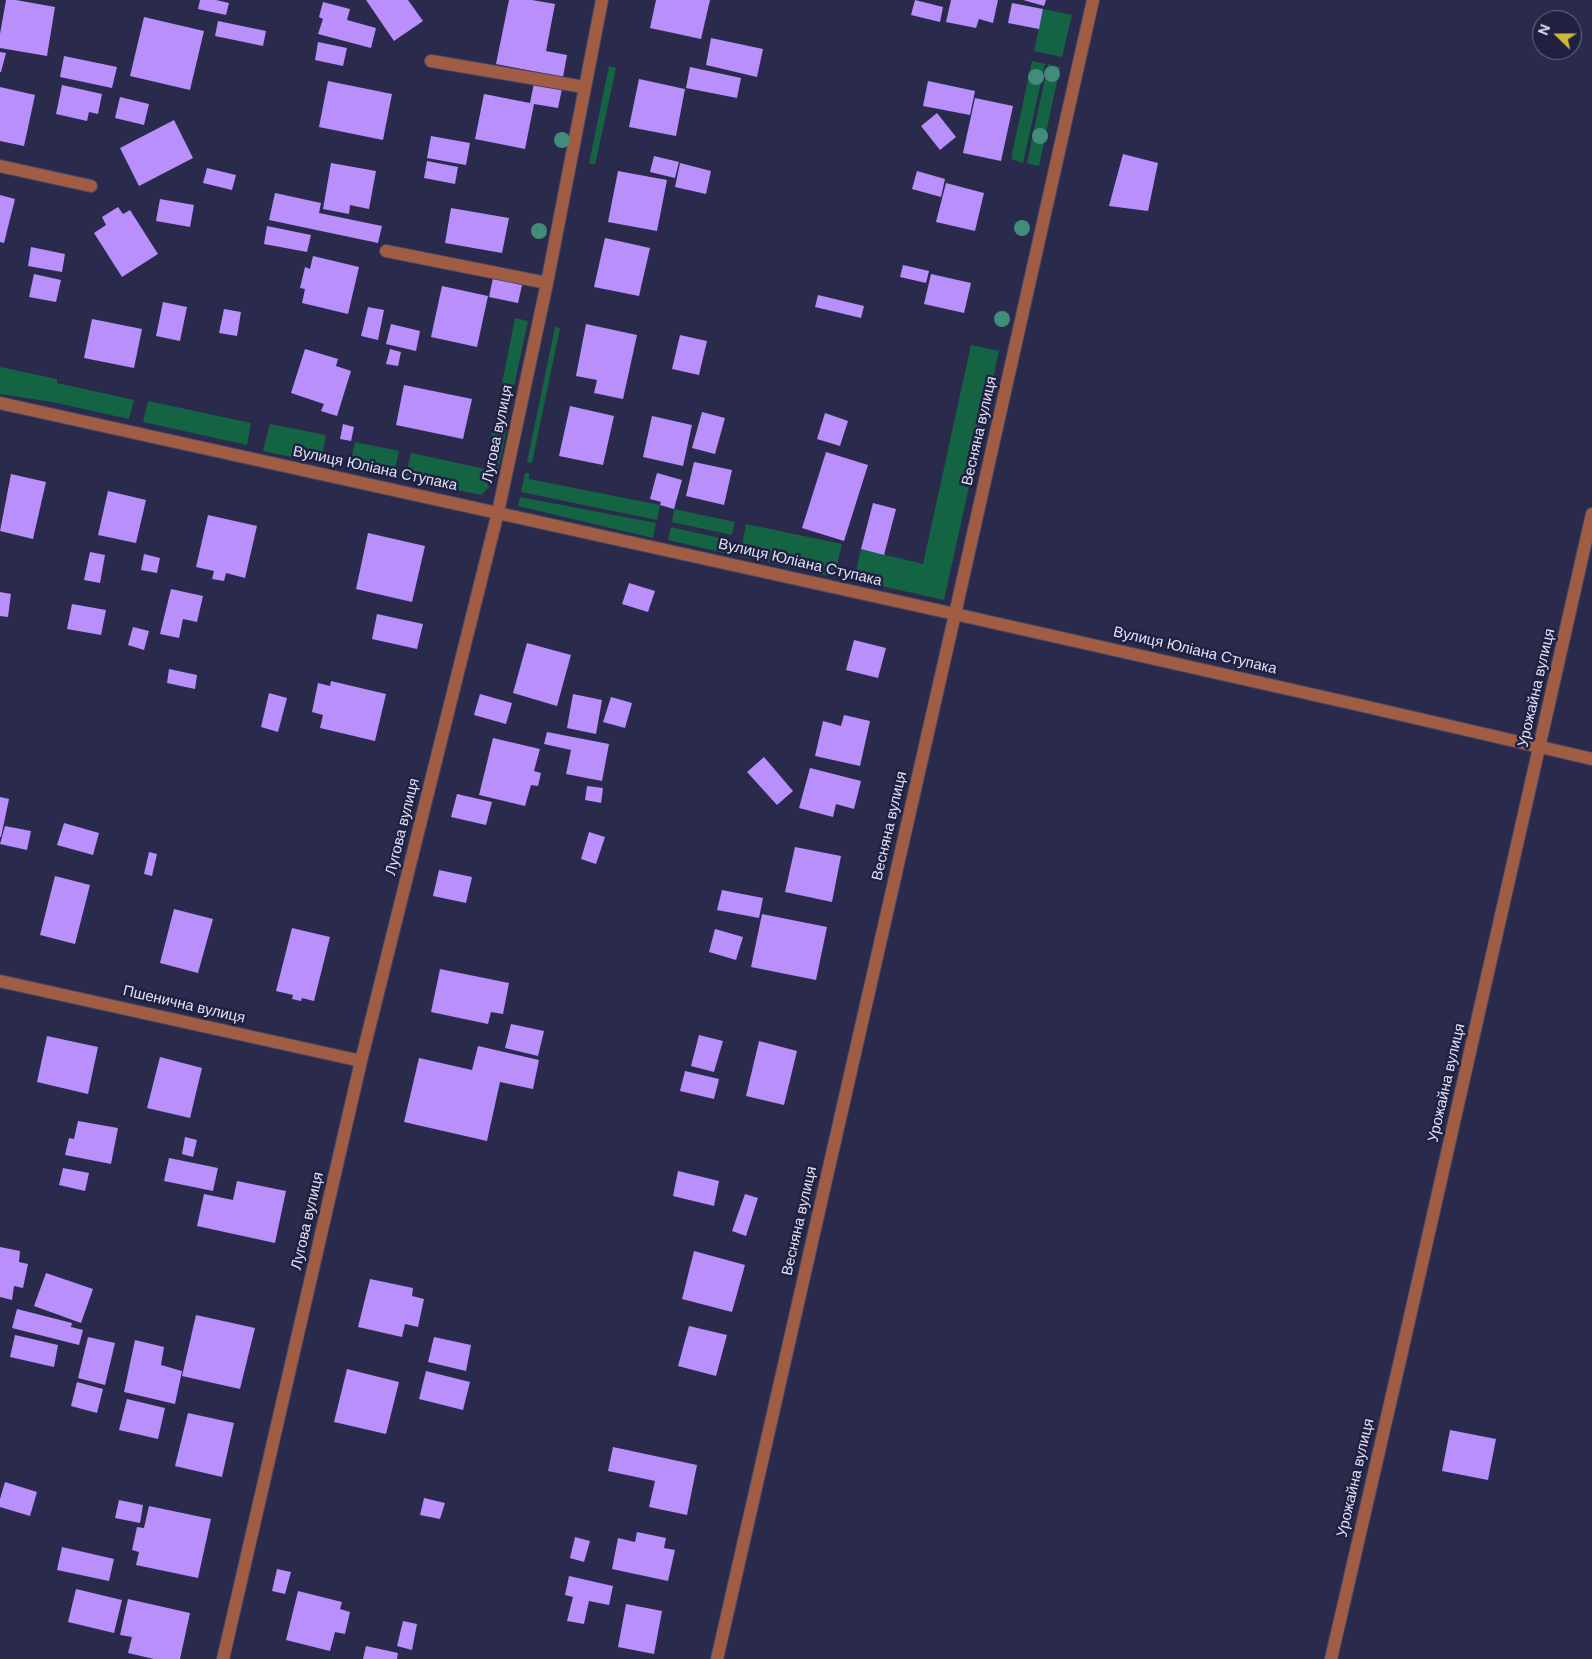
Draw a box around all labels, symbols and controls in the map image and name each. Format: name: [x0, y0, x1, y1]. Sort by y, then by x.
north arrow: [1532, 10, 1582, 60]
text: N: [1534, 22, 1554, 38]
street label: Весняна вулиця: [959, 375, 1001, 487]
street label: Лугова вулиця: [479, 383, 517, 485]
street label: Вулиця Юліана Ступака: [291, 443, 459, 495]
street label: Вулиця Юліана Ступака: [716, 535, 884, 591]
street label: Вулиця Юліана Ступака: [1111, 623, 1279, 679]
street label: Урожайна вулиця: [1515, 627, 1559, 749]
street label: Весняна вулиця: [869, 770, 911, 882]
street label: Лугова вулиця: [382, 776, 424, 878]
street label: Пшенична вулиця: [121, 982, 247, 1028]
street label: Урожайна вулиця: [1425, 1022, 1469, 1144]
street label: Весняна вулиця: [779, 1165, 821, 1277]
street label: Лугова вулиця: [288, 1170, 328, 1272]
street label: Урожайна вулиця: [1334, 1417, 1378, 1539]

